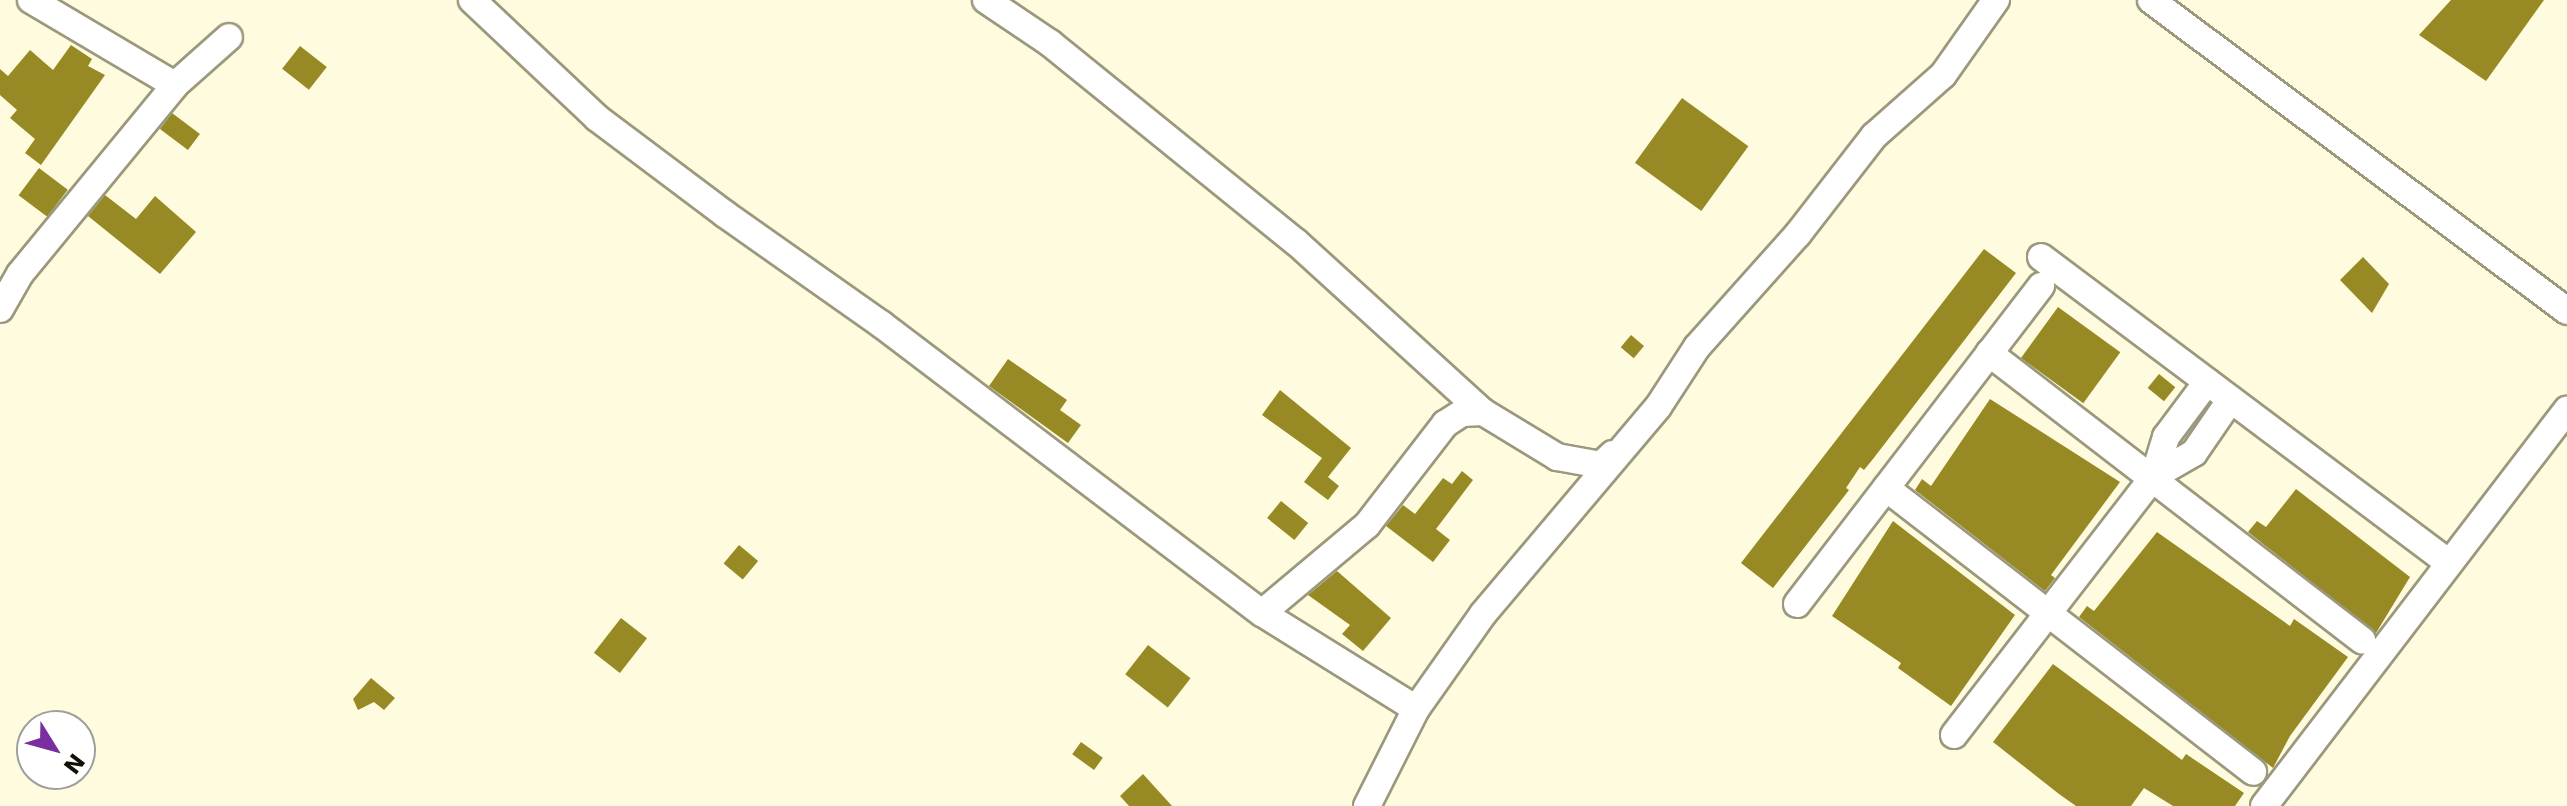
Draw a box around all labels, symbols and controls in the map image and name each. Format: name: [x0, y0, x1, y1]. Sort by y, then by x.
north arrow: [16, 710, 96, 790]
text: N: [58, 749, 90, 778]

